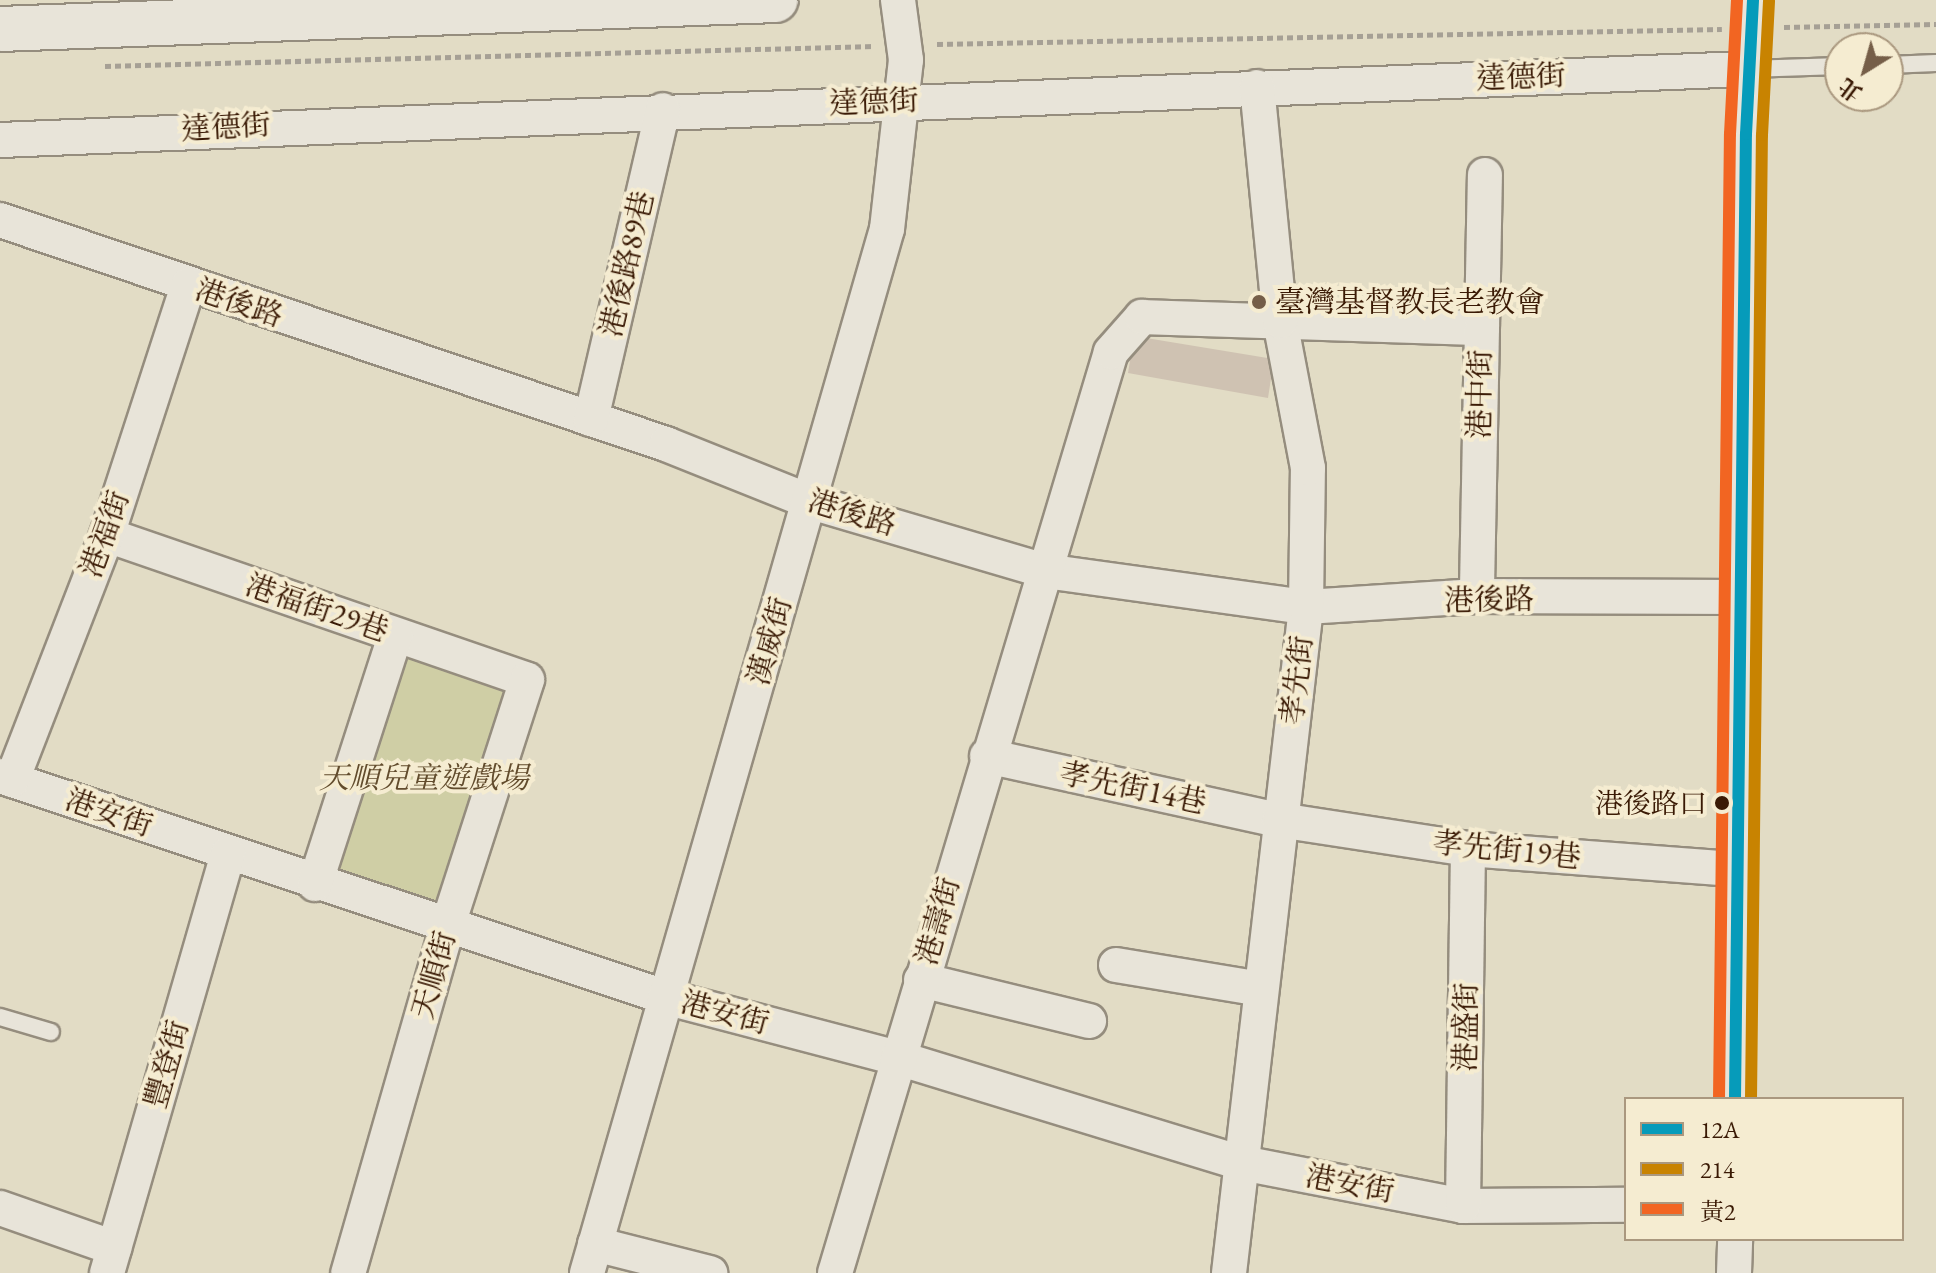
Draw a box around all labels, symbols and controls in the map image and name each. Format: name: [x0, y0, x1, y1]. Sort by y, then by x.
north arrow: [1824, 32, 1904, 112]
street label: 達德街: [1475, 57, 1567, 97]
text: 北: [1833, 72, 1868, 108]
street label: 達德街: [828, 82, 920, 122]
street label: 達德街: [180, 107, 272, 147]
street label: 港後路89巷: [593, 187, 661, 341]
street label: 港後路: [191, 271, 287, 335]
place label: 臺灣基督教長老教會: [1275, 284, 1545, 320]
marker: 臺灣基督教長老教會: [1250, 293, 1268, 311]
street label: 港中街: [1461, 349, 1499, 439]
street label: 港後路: [804, 483, 900, 543]
street label: 港福街: [73, 486, 137, 582]
street label: 港福街29巷: [241, 567, 393, 649]
street label: 港後路: [1444, 581, 1534, 619]
street label: 漢威街: [740, 593, 800, 689]
street label: 孝先街: [1274, 633, 1320, 727]
street label: 孝先街14巷: [1056, 755, 1210, 821]
park label: 天順兒童遊戲場: [319, 760, 529, 796]
street label: 港安街: [61, 781, 157, 845]
place label: 港後路口: [1595, 786, 1707, 820]
marker: 港後路口: [1714, 795, 1730, 811]
street label: 孝先街19巷: [1431, 824, 1583, 876]
street label: 港壽街: [908, 873, 968, 969]
street label: 天順街: [404, 927, 464, 1023]
street label: 港盛街: [1447, 982, 1485, 1072]
street label: 港安街: [677, 984, 773, 1042]
street label: 豐登街: [137, 1016, 197, 1112]
legend: [1624, 1097, 1904, 1241]
text: 12A: [1700, 1114, 1740, 1145]
text: 214: [1700, 1154, 1735, 1185]
street label: 港安街: [1302, 1158, 1398, 1210]
text: 黃2: [1700, 1196, 1736, 1227]

